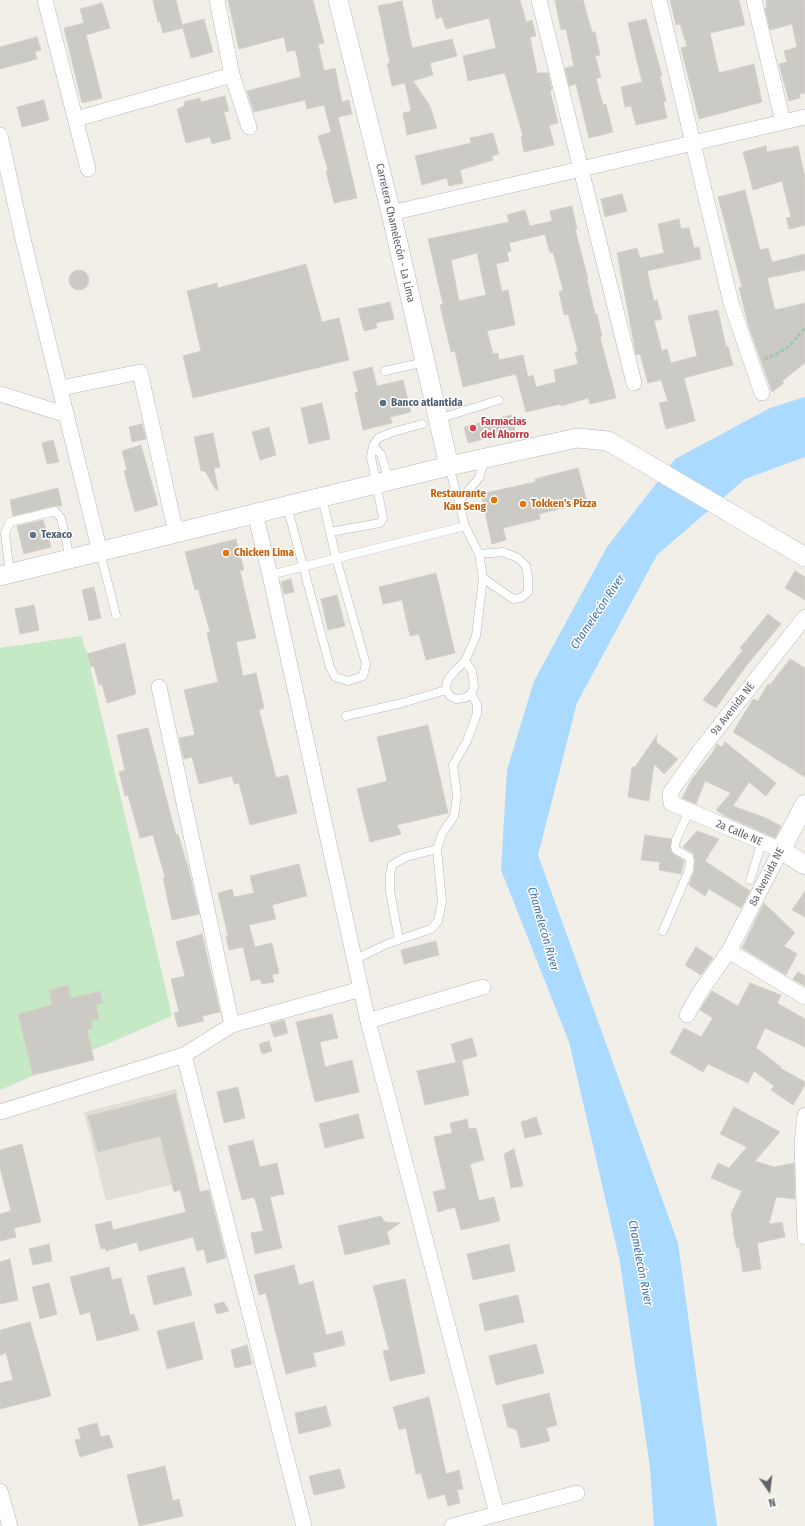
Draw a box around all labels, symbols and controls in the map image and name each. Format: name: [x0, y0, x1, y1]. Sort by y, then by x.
street label: Carretera Chamelecón - La Lima: [373, 162, 417, 304]
place label: Banco atlantida: [391, 396, 463, 410]
marker: Banco atlantida: [378, 398, 388, 408]
place label: Farmacias del Ahorro: [481, 415, 529, 441]
marker: Farmacias del Ahorro: [468, 423, 478, 433]
place label: Restaurante Kau Seng: [430, 487, 486, 513]
marker: Restaurante Kau Seng: [489, 495, 499, 505]
place label: Tokken's Pizza: [531, 497, 597, 511]
marker: Tokken's Pizza: [518, 499, 528, 509]
place label: Texaco: [41, 528, 72, 542]
marker: Texaco: [28, 530, 38, 540]
place label: Chicken Lima: [234, 546, 294, 560]
marker: Chicken Lima: [221, 548, 231, 558]
water label: Chamelecón River: [568, 572, 628, 652]
street label: 9a Avenida NE: [708, 680, 758, 738]
street label: 2a Calle NE: [714, 817, 764, 849]
street label: 8a Avenida NE: [747, 846, 787, 908]
water label: Chamelecón River: [524, 885, 562, 973]
water label: Chamelecón River: [625, 1219, 655, 1307]
north arrow: [749, 1470, 789, 1510]
text: N: [767, 1495, 777, 1509]

